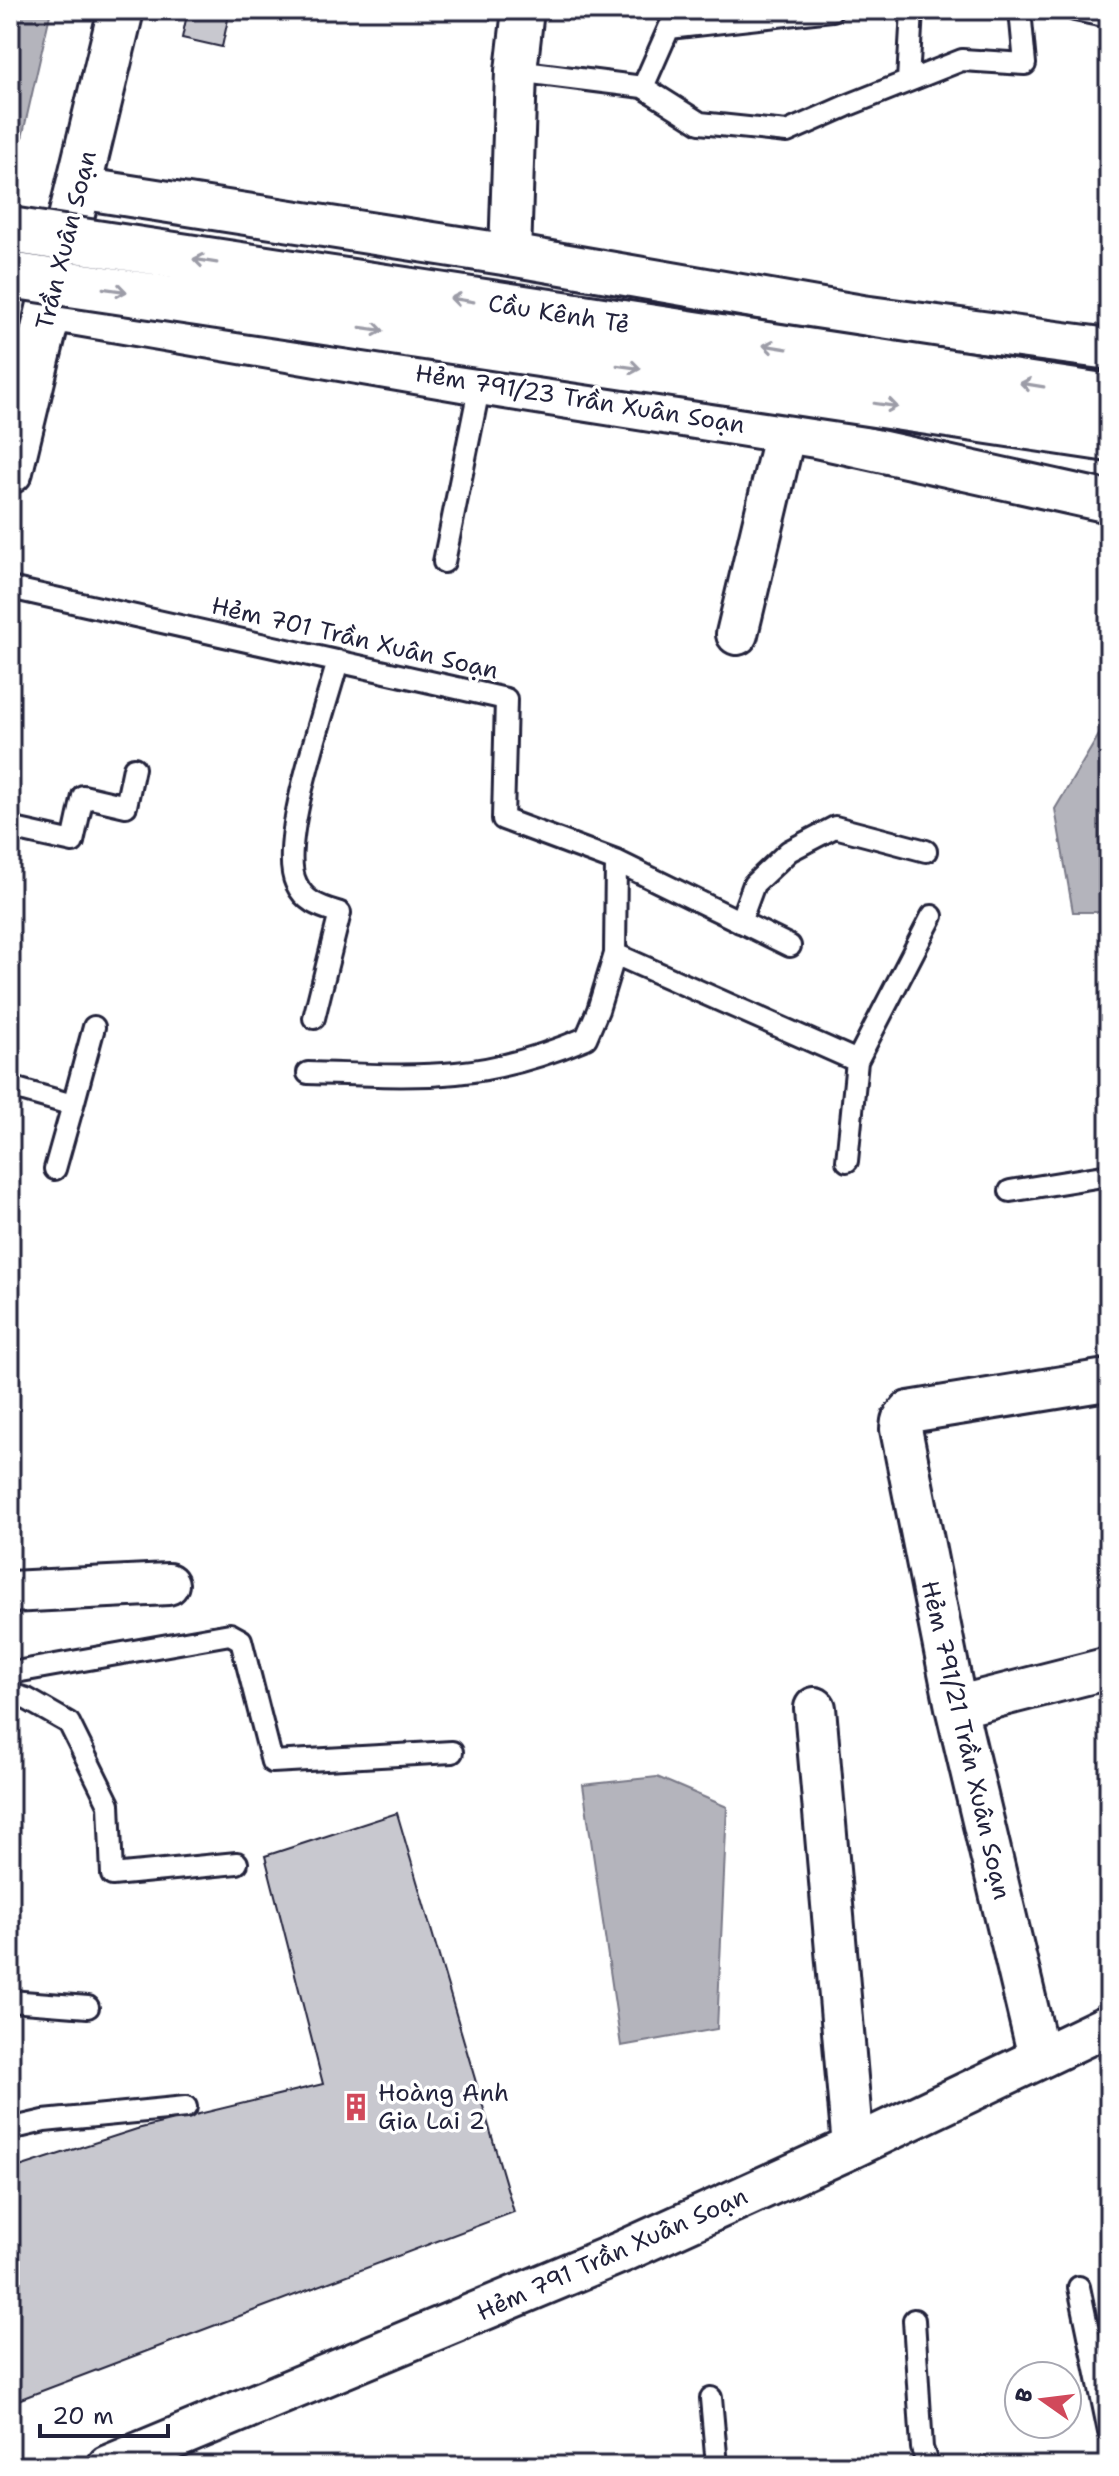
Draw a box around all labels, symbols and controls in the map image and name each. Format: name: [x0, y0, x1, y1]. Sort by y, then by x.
street label: Trần Xuân Soạn: [28, 147, 104, 333]
one-way arrow: [193, 252, 218, 267]
one-way arrow: [102, 284, 127, 299]
street label: Cầu Kênh Tẻ: [486, 287, 632, 341]
one-way arrow: [450, 292, 475, 307]
one-way arrow: [359, 322, 384, 337]
one-way arrow: [763, 339, 788, 354]
street label: Hẻm 791/23 Trần Xuân Soạn: [413, 357, 747, 441]
one-way arrow: [616, 360, 641, 375]
one-way arrow: [1020, 377, 1045, 392]
one-way arrow: [873, 398, 898, 413]
street label: Hẻm 701 Trần Xuân Soạn: [208, 589, 502, 687]
street label: Hẻm 791/21 Trần Xuân Soạn: [914, 1577, 1018, 1903]
place label: Hoàng Anh Gia Lai 2: [378, 2077, 509, 2137]
building icon: Hoàng Anh Gia Lai 2: [341, 2092, 371, 2122]
street label: Hẻm 791 Trần Xuân Soạn: [472, 2180, 752, 2328]
north arrow: [1003, 2360, 1083, 2440]
text: B: [1008, 2385, 1040, 2405]
scale bar: [40, 2388, 168, 2438]
text: 20 m: [52, 2400, 114, 2432]

